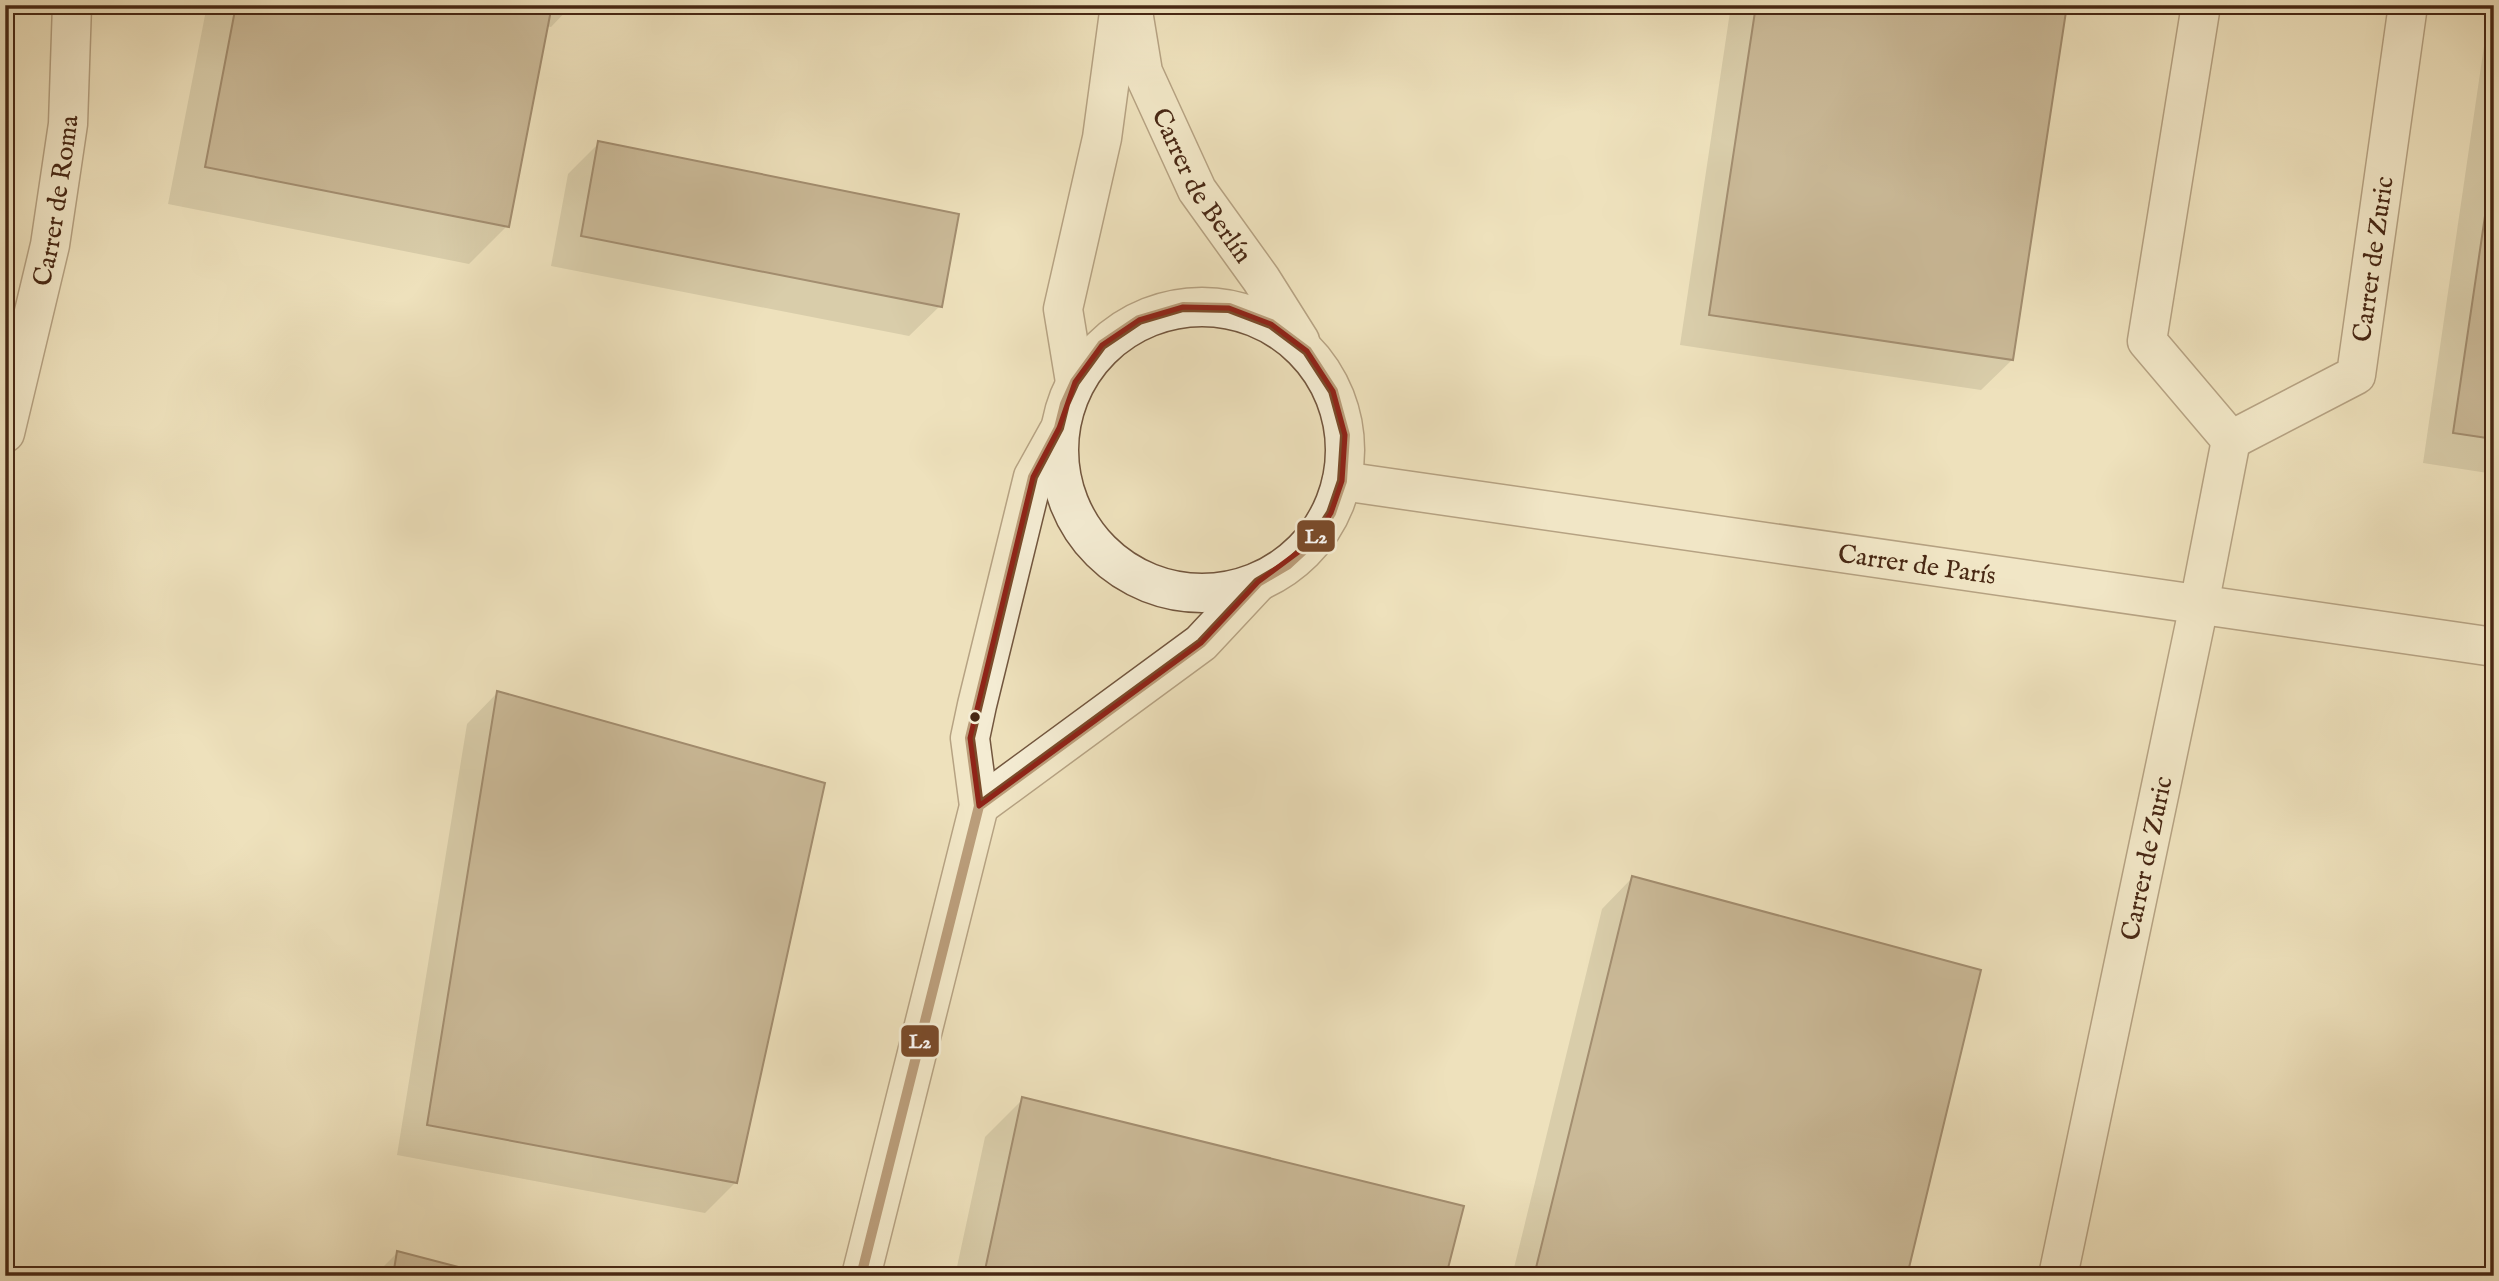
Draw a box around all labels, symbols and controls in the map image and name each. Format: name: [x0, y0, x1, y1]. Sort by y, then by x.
street label: Carrer de Berlín: [1144, 103, 1259, 270]
street label: Carrer de Roma: [26, 114, 86, 290]
street label: Carrer de Zuric: [2346, 174, 2402, 344]
line badge: L2: [1296, 519, 1336, 553]
text: L2: [1305, 526, 1327, 550]
street label: Carrer de París: [1836, 538, 1998, 593]
unlabelled marker: [968, 710, 982, 724]
street label: Carrer de Zuric: [2114, 773, 2181, 943]
line badge: L2: [900, 1024, 940, 1058]
text: L2: [909, 1031, 931, 1055]

